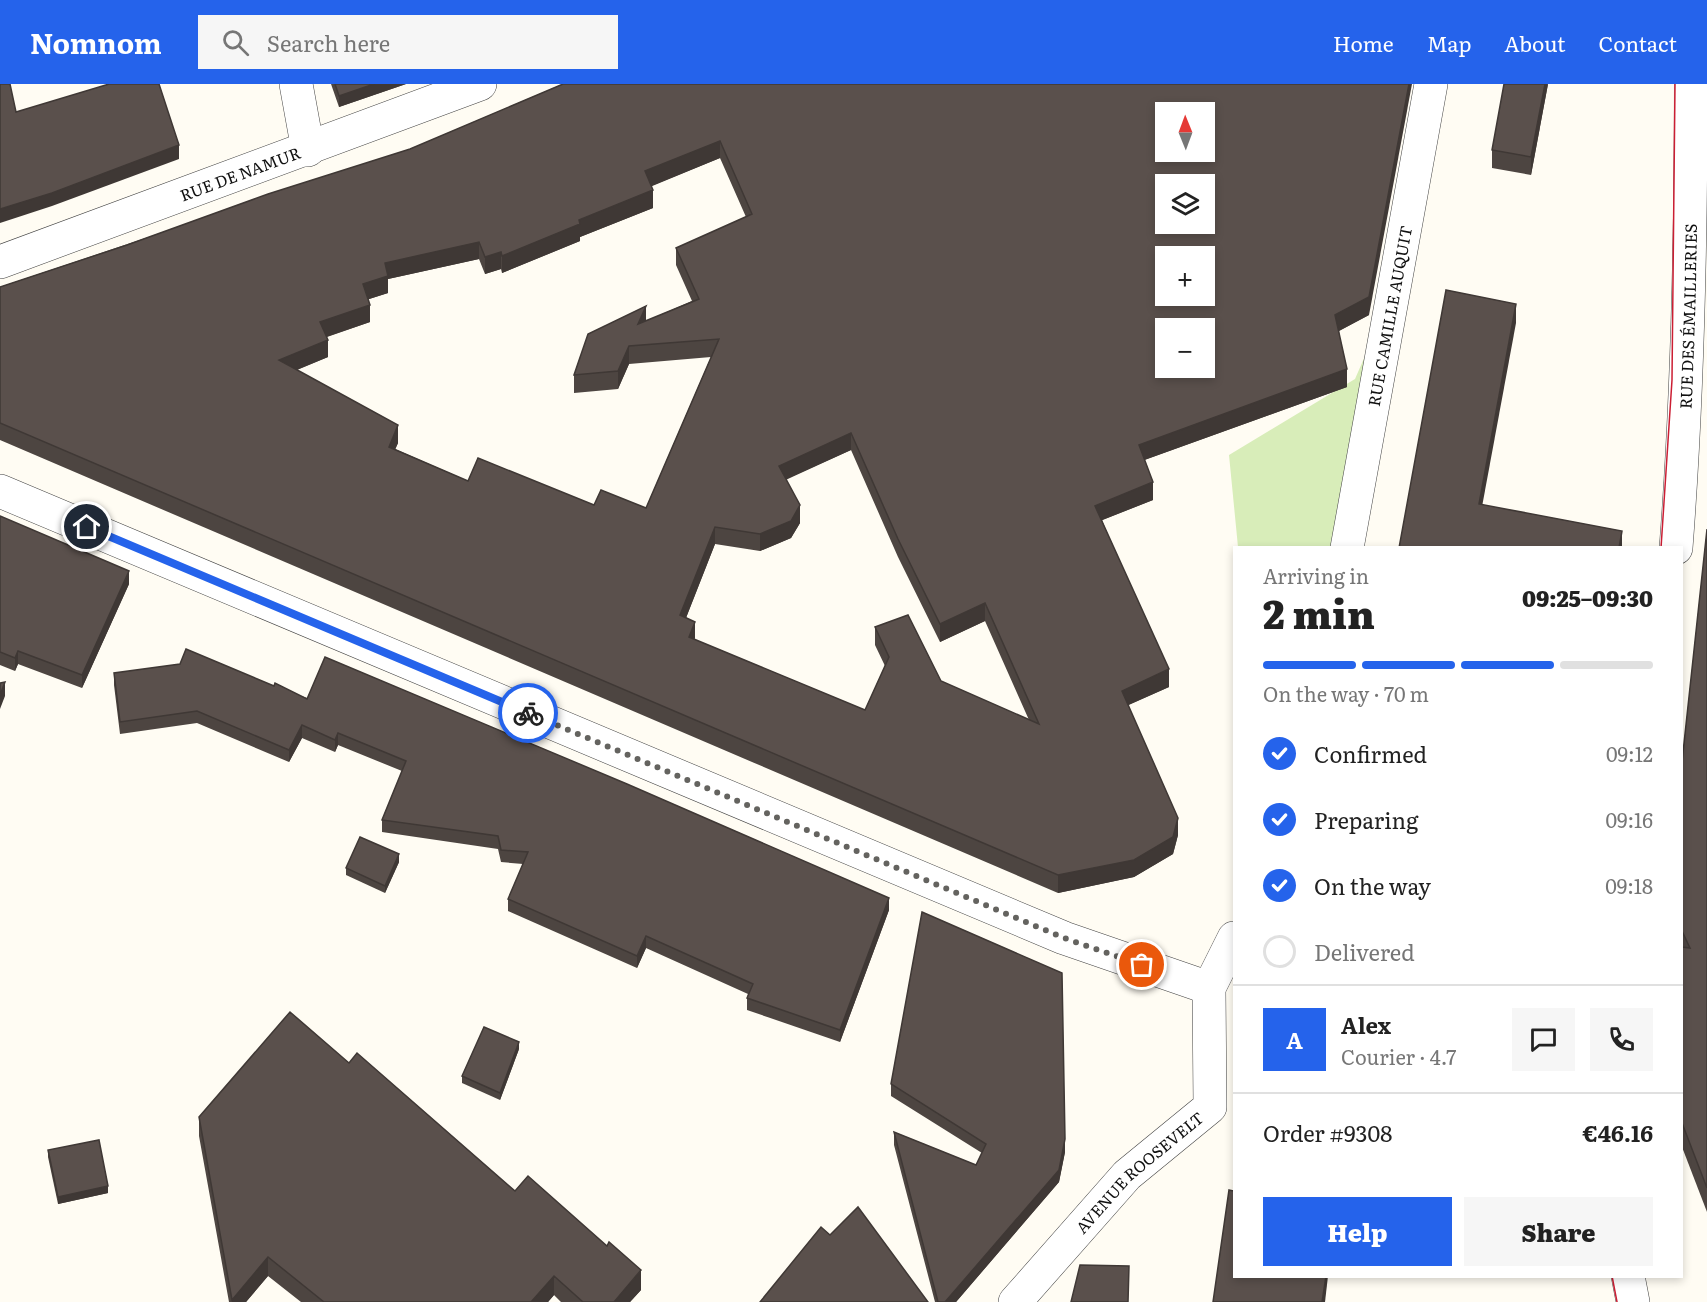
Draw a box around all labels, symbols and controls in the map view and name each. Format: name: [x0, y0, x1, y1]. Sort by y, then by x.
search box: [198, 15, 618, 69]
text: Nomnom: [30, 21, 162, 63]
icon: search: [219, 26, 252, 59]
text: Search here: [267, 26, 390, 59]
text: Home: [1333, 27, 1394, 58]
text: Map: [1427, 27, 1471, 58]
text: About: [1504, 27, 1566, 58]
text: Contact: [1599, 27, 1677, 58]
north arrow: [1155, 102, 1215, 162]
map controls: [1155, 102, 1215, 378]
street label: RUE DE NAMUR: [176, 139, 304, 206]
button: layers: [1155, 174, 1215, 234]
street label: RUE CAMILLE AUQUIT: [1361, 223, 1417, 408]
street label: RUE DES ÉMAILLERIES: [1673, 223, 1702, 409]
button: +: [1155, 246, 1215, 306]
button: −: [1155, 318, 1215, 378]
pin: [61, 501, 112, 552]
icon: home: [70, 510, 103, 543]
text: Arriving in: [1263, 560, 1369, 590]
text: 09:25–09:30: [1522, 581, 1653, 614]
text: 2 min: [1263, 583, 1375, 641]
text: On the way · 70 m: [1263, 678, 1429, 708]
courier: [498, 683, 558, 743]
icon: bike: [512, 697, 545, 730]
icon: check: [1263, 737, 1296, 770]
text: Confirmed: [1314, 737, 1427, 770]
text: 09:12: [1606, 738, 1653, 768]
icon: check: [1263, 803, 1296, 836]
text: Preparing: [1314, 803, 1418, 836]
text: 09:16: [1605, 804, 1653, 834]
icon: check: [1263, 869, 1296, 902]
text: On the way: [1314, 869, 1431, 902]
text: 09:18: [1605, 870, 1653, 900]
text: Delivered: [1314, 935, 1415, 968]
pin: [1116, 939, 1167, 990]
icon: bag: [1125, 948, 1158, 981]
text: Alex: [1341, 1008, 1391, 1041]
button: chat: [1512, 1008, 1575, 1071]
button: phone: [1590, 1008, 1653, 1071]
text: A: [1286, 1023, 1303, 1056]
text: Courier · 4.7: [1341, 1041, 1456, 1071]
street label: AVENUE ROOSEVELT: [1069, 1105, 1208, 1238]
text: Order #9308: [1263, 1116, 1392, 1149]
text: €46.16: [1582, 1116, 1653, 1149]
button: Help: [1263, 1197, 1452, 1266]
button: Share: [1464, 1197, 1653, 1266]

